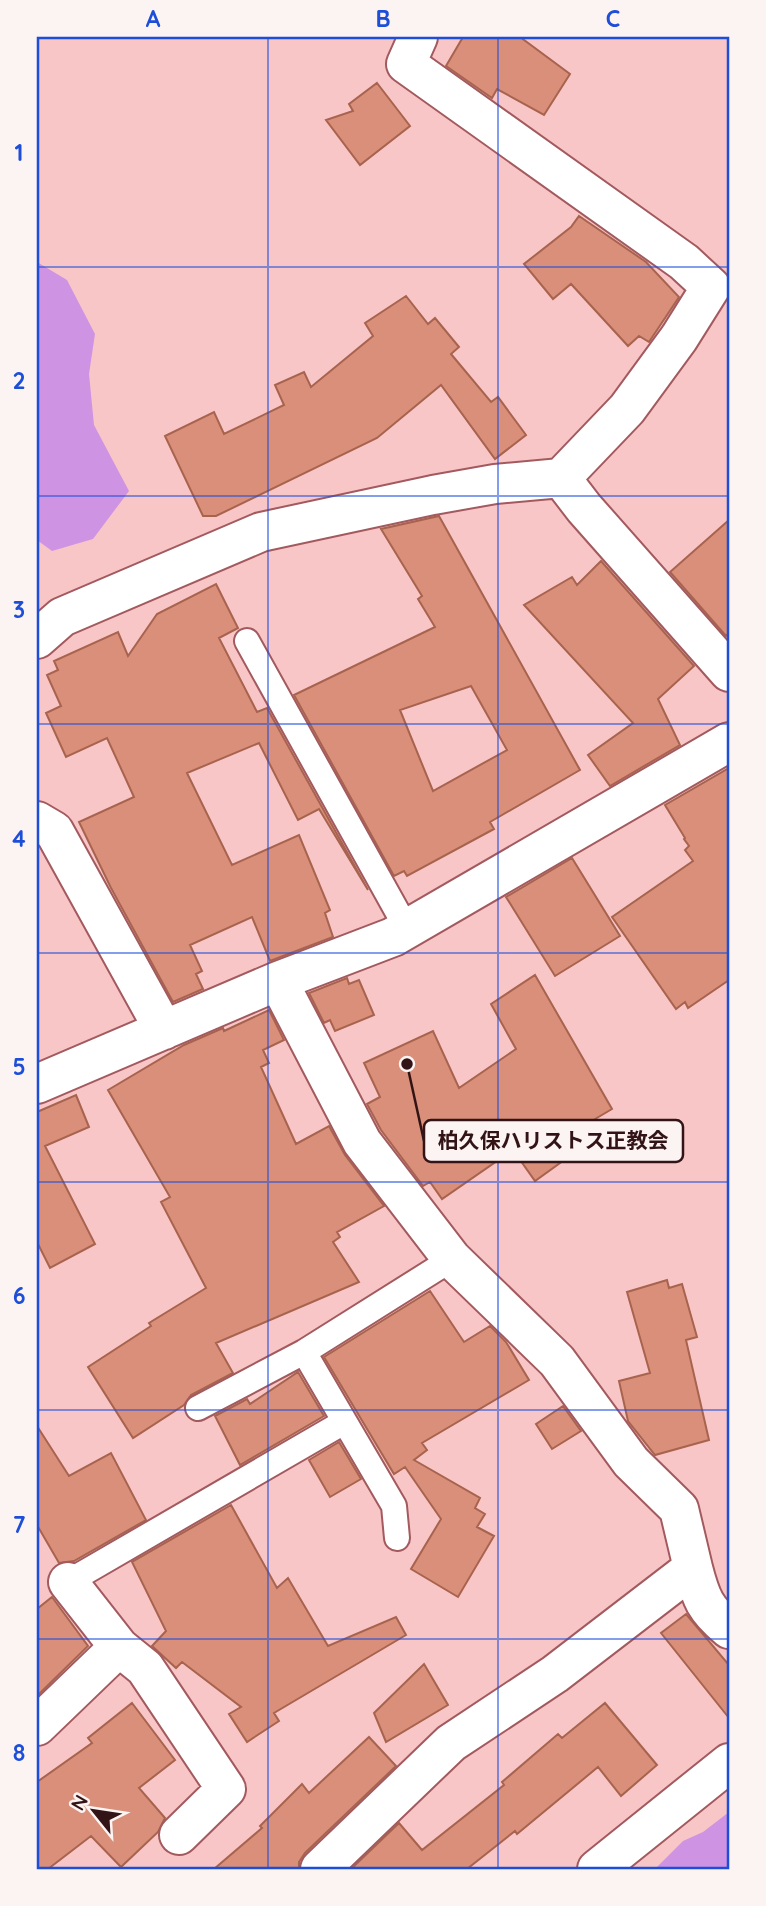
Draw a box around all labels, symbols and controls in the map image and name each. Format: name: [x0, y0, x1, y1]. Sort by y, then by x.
text: A: [146, 4, 161, 33]
text: B: [375, 4, 391, 33]
text: C: [606, 4, 620, 33]
text: 1: [15, 138, 23, 167]
text: 2: [12, 366, 26, 395]
text: 3: [13, 595, 25, 624]
text: 4: [12, 824, 26, 853]
text: 5: [12, 1052, 26, 1081]
callout: 柏久保ハリストス正教会: [424, 1120, 683, 1162]
text: 柏久保ハリストス正教会: [438, 1127, 669, 1153]
text: 6: [13, 1281, 25, 1310]
text: 7: [13, 1510, 26, 1539]
text: 8: [13, 1738, 25, 1767]
north arrow: [60, 1776, 130, 1846]
text: N: [65, 1790, 93, 1815]

